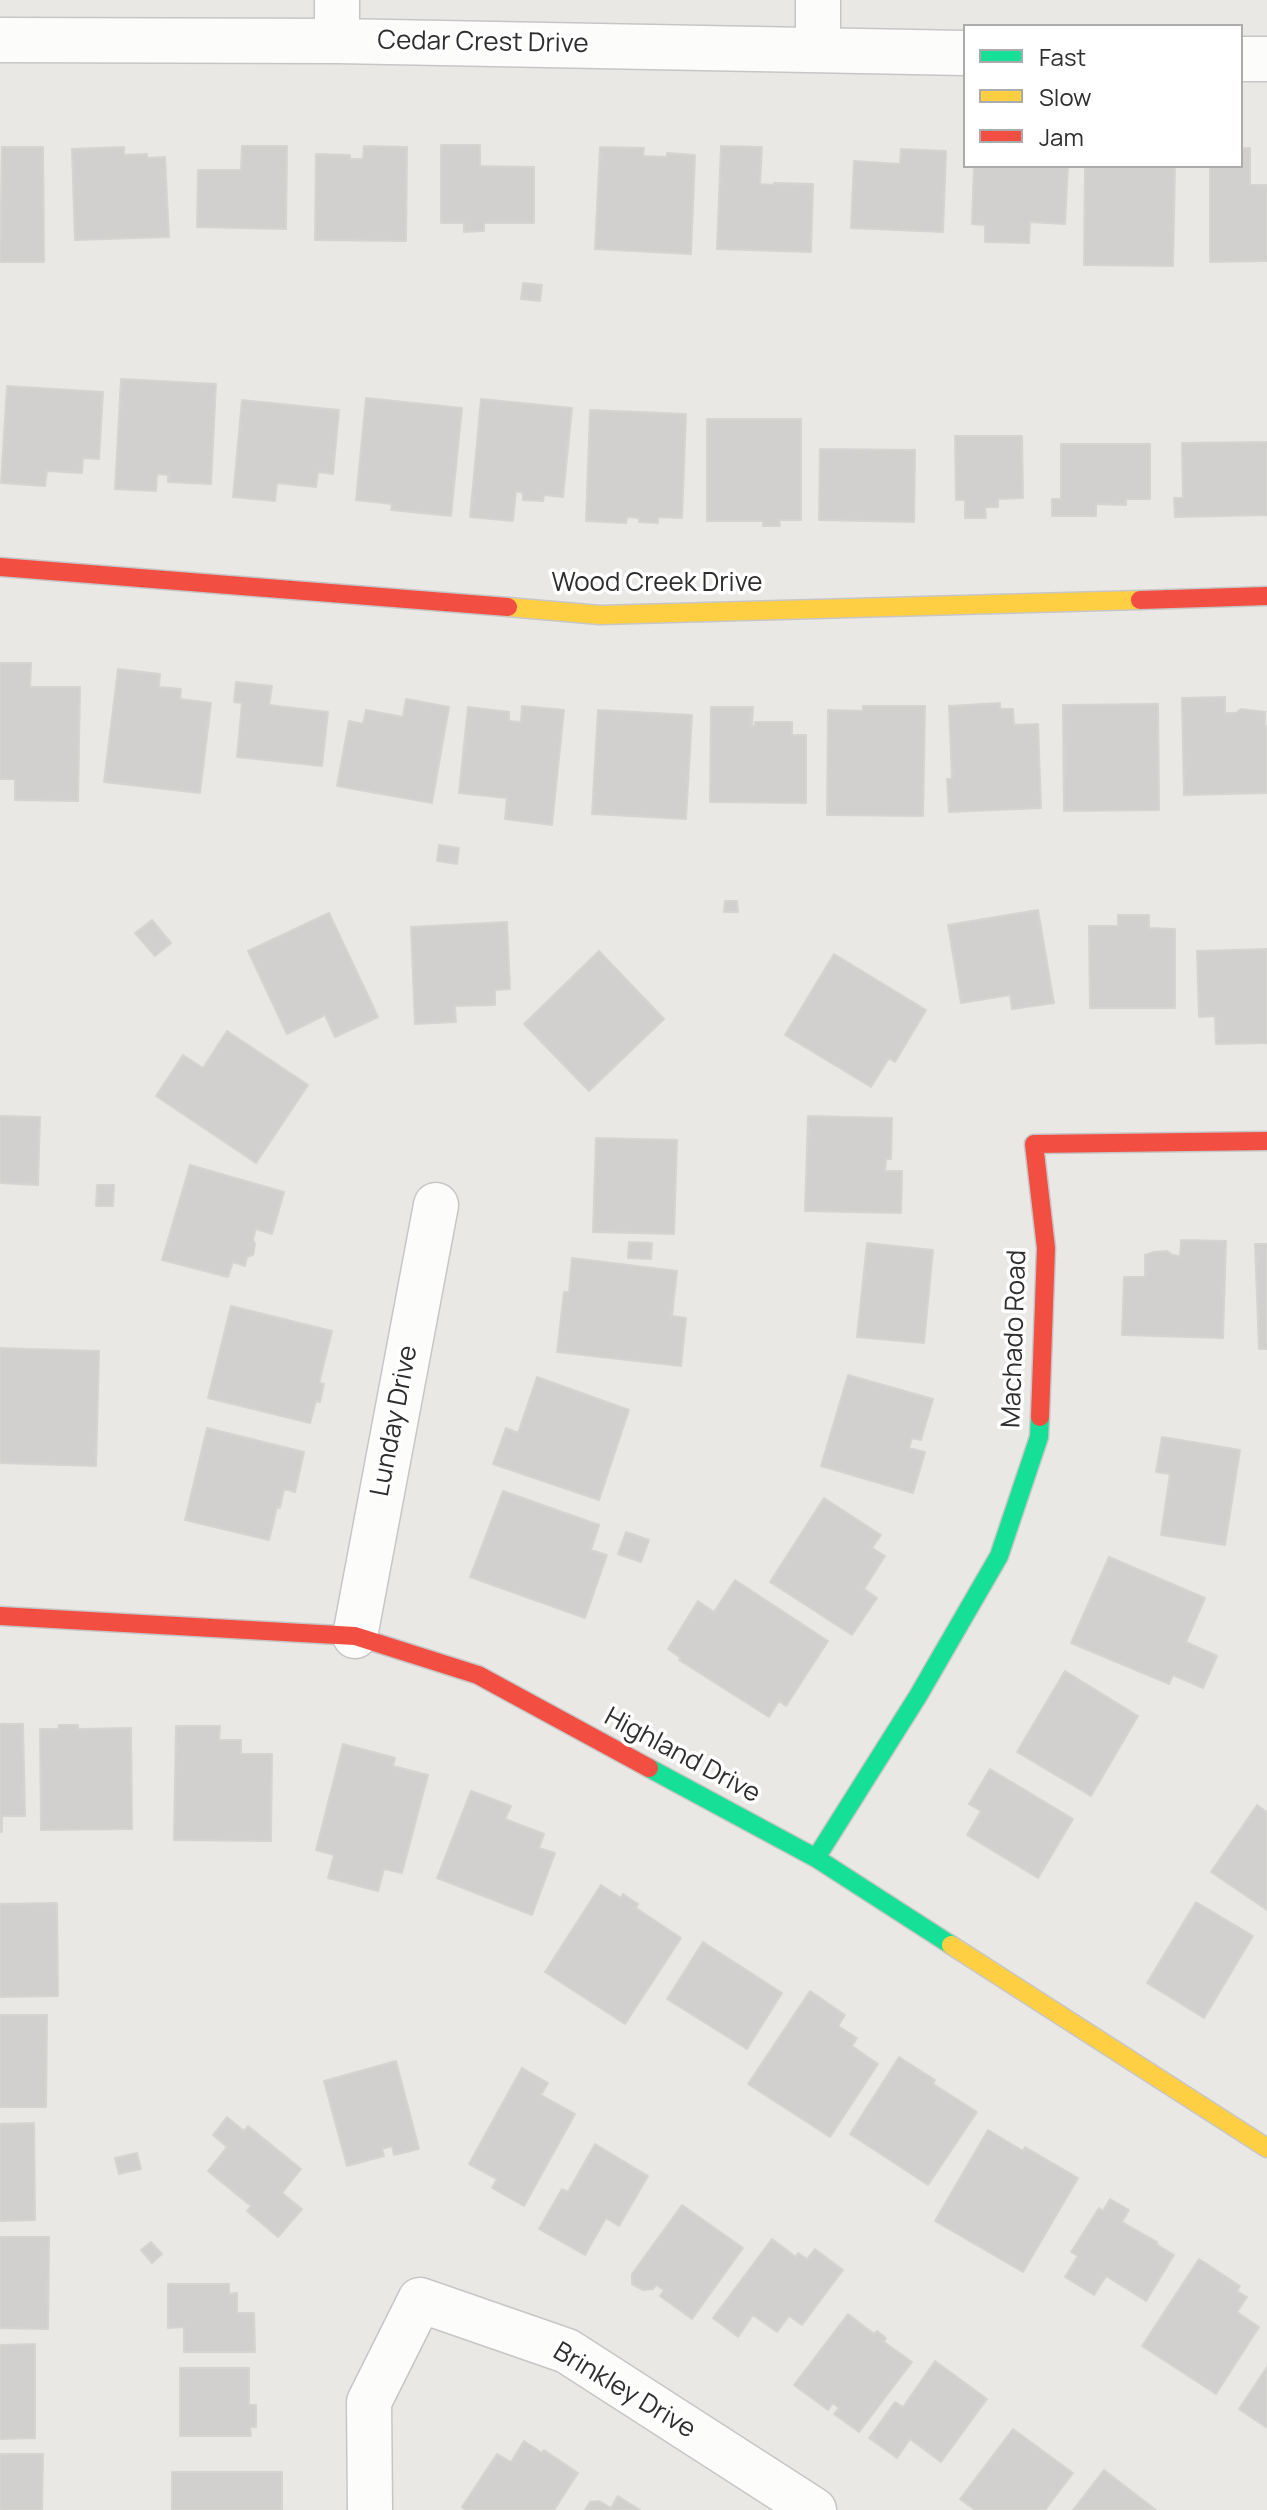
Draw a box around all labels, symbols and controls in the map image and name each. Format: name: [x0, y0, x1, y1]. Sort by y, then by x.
legend: [963, 24, 1243, 168]
street label: Cedar Crest Drive: [377, 26, 589, 60]
text: Fast: [1039, 40, 1086, 73]
text: Slow: [1039, 80, 1092, 113]
text: Jam: [1039, 120, 1084, 153]
street label: Wood Creek Drive: [551, 568, 763, 600]
street label: Machado Road: [996, 1249, 1034, 1429]
street label: Lunday Drive: [365, 1343, 425, 1499]
street label: Highland Drive: [599, 1702, 765, 1810]
street label: Brinkley Drive: [547, 2336, 701, 2446]

